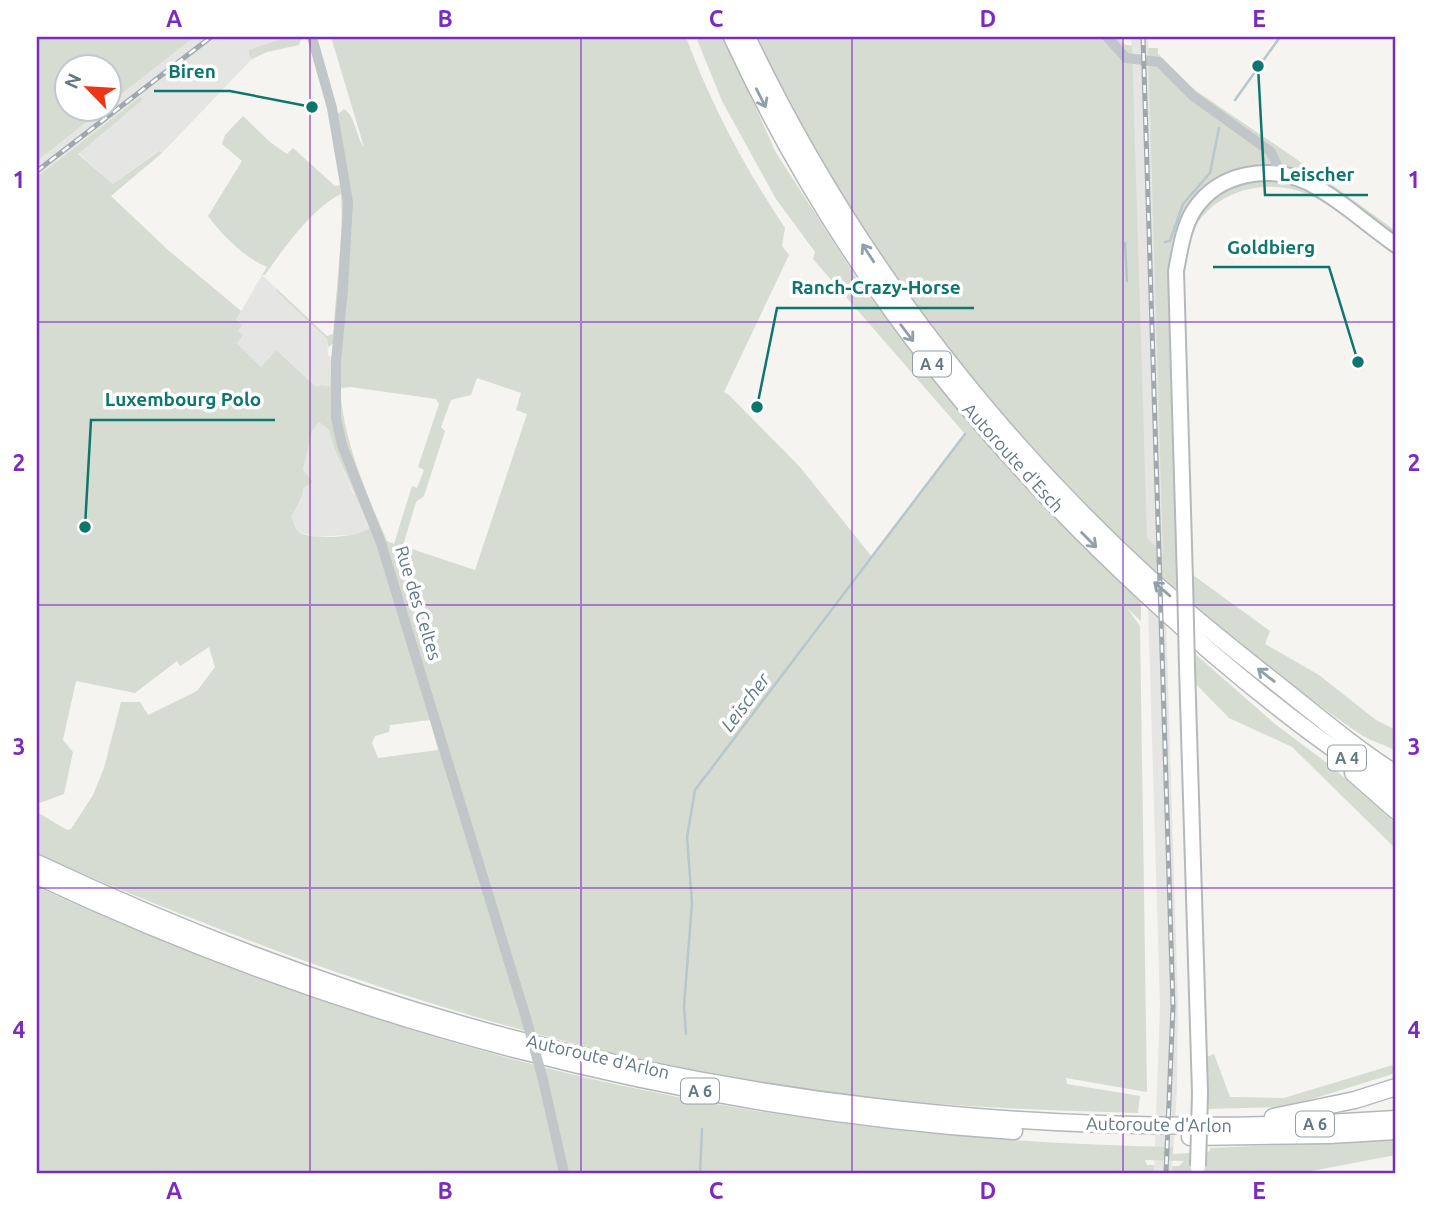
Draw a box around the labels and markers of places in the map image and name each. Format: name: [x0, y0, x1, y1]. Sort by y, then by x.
callout: Biren: [154, 51, 230, 91]
callout: Leischer: [1265, 155, 1368, 195]
callout: Goldbierg: [1213, 227, 1329, 267]
callout: Ranch-Crazy-Horse: [777, 268, 974, 308]
callout: Luxembourg Polo: [91, 380, 275, 420]

